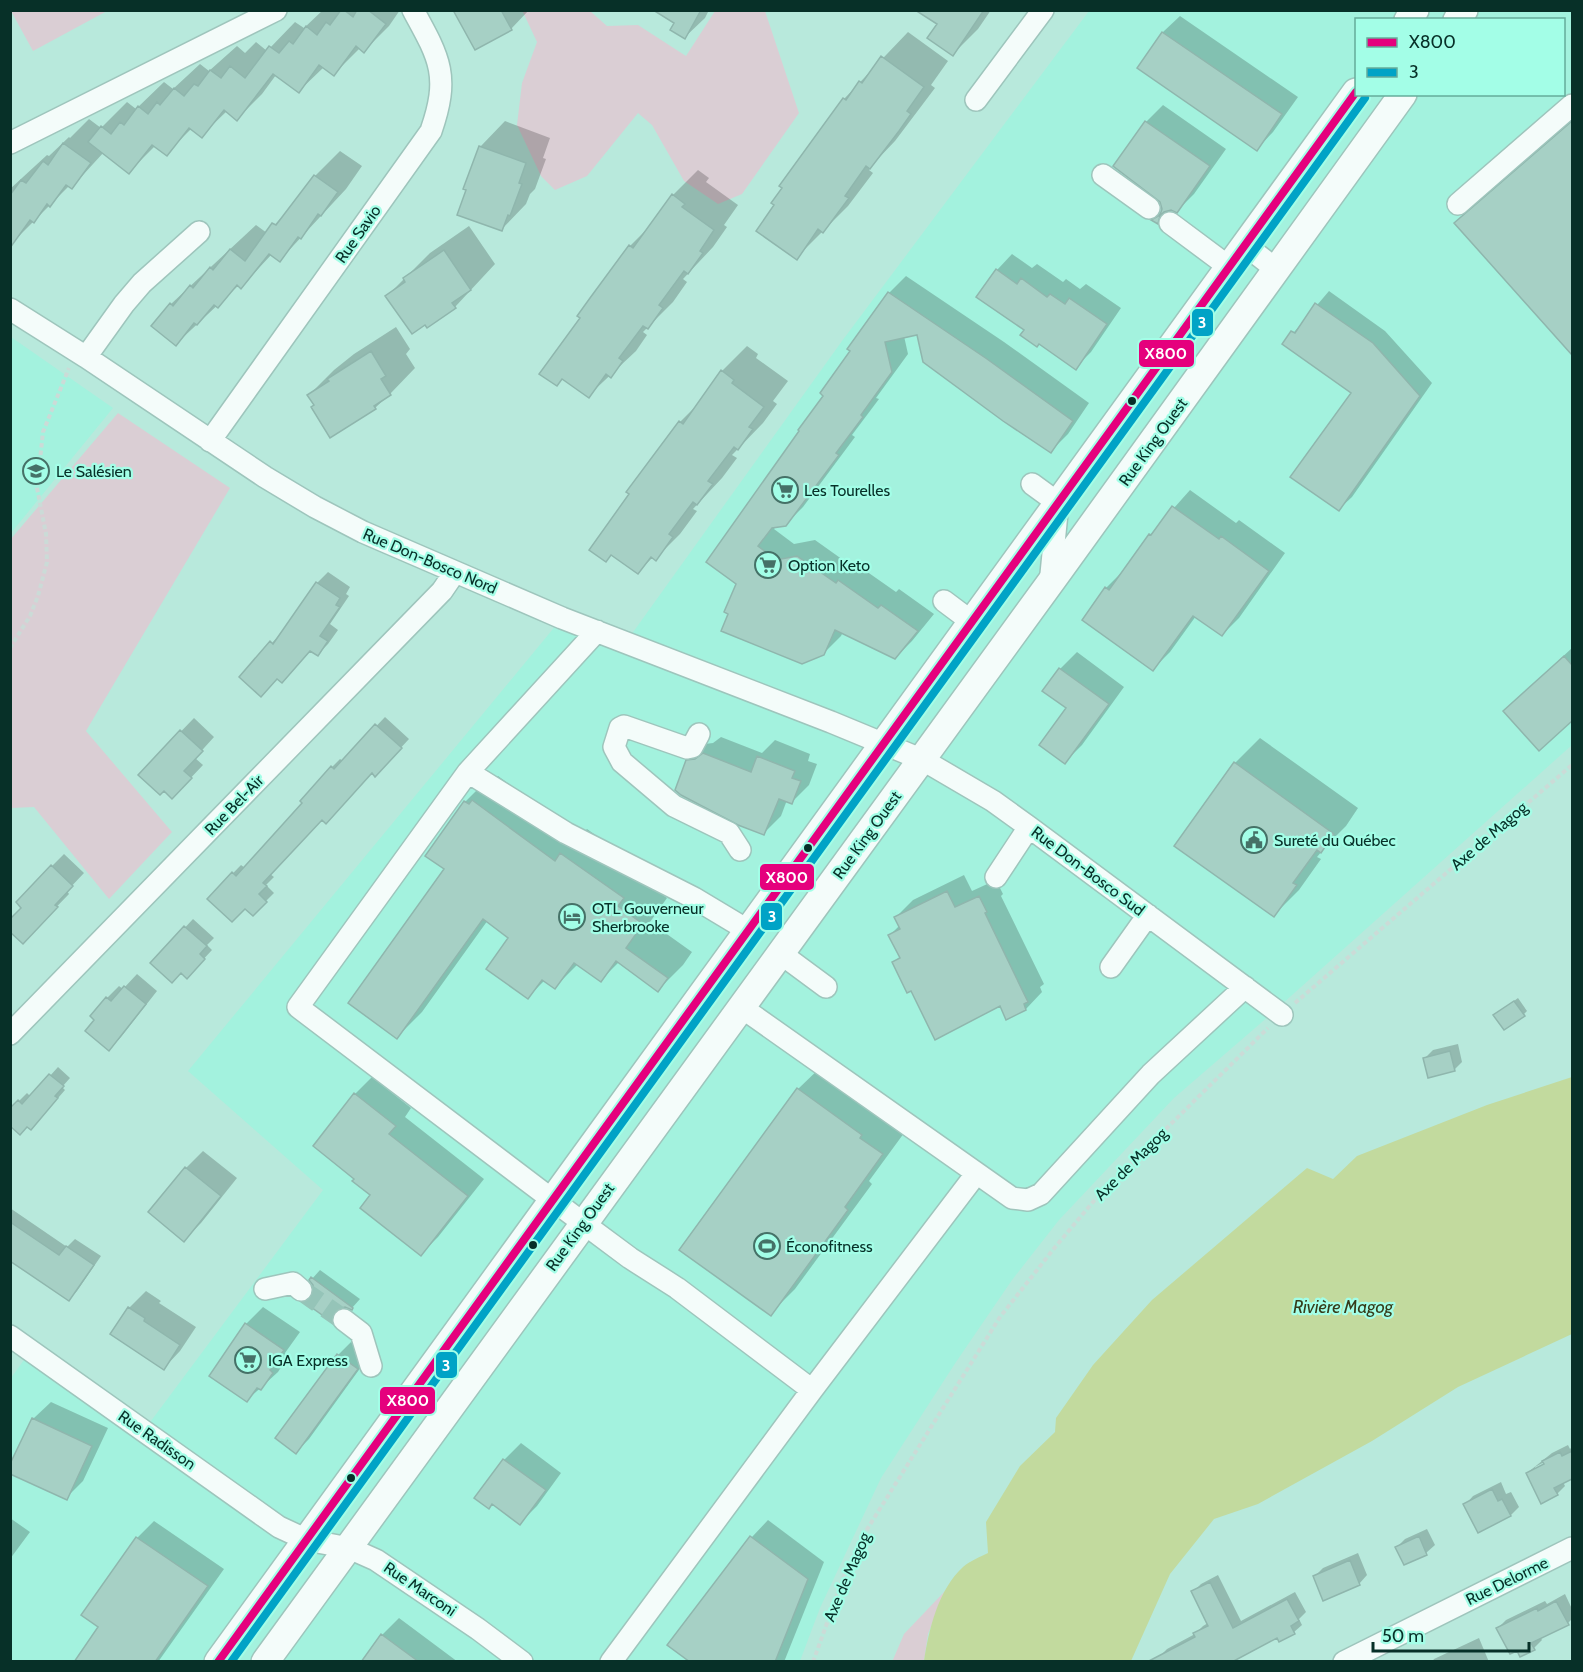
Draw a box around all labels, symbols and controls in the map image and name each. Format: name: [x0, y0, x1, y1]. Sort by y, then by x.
legend: [1355, 18, 1565, 96]
text: X800: [1409, 31, 1456, 53]
text: 3: [1409, 61, 1419, 83]
street label: Rue Savio: [331, 201, 385, 267]
line badge: 3: [1191, 308, 1214, 337]
text: 3: [1198, 313, 1206, 332]
line badge: X800: [1138, 339, 1195, 368]
text: X800: [1144, 344, 1187, 363]
street label: Rue King Ouest: [1115, 394, 1192, 490]
unlabelled marker: [1126, 395, 1138, 407]
school or university icon: Le Salésien: [21, 456, 51, 486]
place label: Le Salésien: [56, 462, 132, 481]
supermarket icon: Les Tourelles: [770, 475, 800, 505]
place label: Les Tourelles: [804, 481, 890, 500]
street label: Rue Don-Bosco Nord: [360, 524, 500, 598]
supermarket icon: Option Keto: [753, 550, 783, 580]
place label: Option Keto: [788, 556, 870, 575]
street label: Rue Bel-Air: [201, 770, 268, 839]
street label: Rue King Ouest: [829, 787, 906, 883]
street label: Axe de Magog: [1447, 797, 1532, 874]
street label: Rue Don-Bosco Sud: [1028, 822, 1148, 920]
public building icon: Sureté du Québec: [1239, 825, 1269, 855]
place label: Sureté du Québec: [1274, 831, 1396, 850]
unlabelled marker: [802, 842, 814, 854]
line badge: X800: [759, 863, 815, 891]
text: X800: [765, 868, 808, 887]
place label: OTL Gouverneur Sherbrooke: [592, 899, 704, 936]
hotel icon: OTL Gouverneur Sherbrooke: [557, 902, 587, 932]
line badge: 3: [760, 902, 783, 931]
text: 3: [768, 907, 776, 926]
street label: Axe de Magog: [1091, 1123, 1172, 1204]
street label: Rue King Ouest: [542, 1179, 619, 1275]
sports icon: Éconofitness: [752, 1231, 782, 1261]
place label: Éconofitness: [786, 1237, 873, 1256]
unlabelled marker: [527, 1239, 539, 1251]
water label: Rivière Magog: [1293, 1296, 1394, 1318]
supermarket icon: IGA Express: [233, 1345, 263, 1375]
place label: IGA Express: [268, 1351, 348, 1370]
line badge: 3: [435, 1351, 458, 1379]
text: 3: [442, 1356, 450, 1375]
line badge: X800: [379, 1386, 436, 1415]
text: X800: [386, 1391, 429, 1410]
street label: Rue Radisson: [115, 1406, 199, 1474]
unlabelled marker: [345, 1472, 357, 1484]
street label: Axe de Magog: [820, 1529, 875, 1624]
street label: Rue Delorme: [1463, 1553, 1551, 1609]
street label: Rue Marconi: [380, 1558, 460, 1620]
scale bar: [1373, 1615, 1529, 1653]
text: 50 m: [1382, 1625, 1424, 1647]

